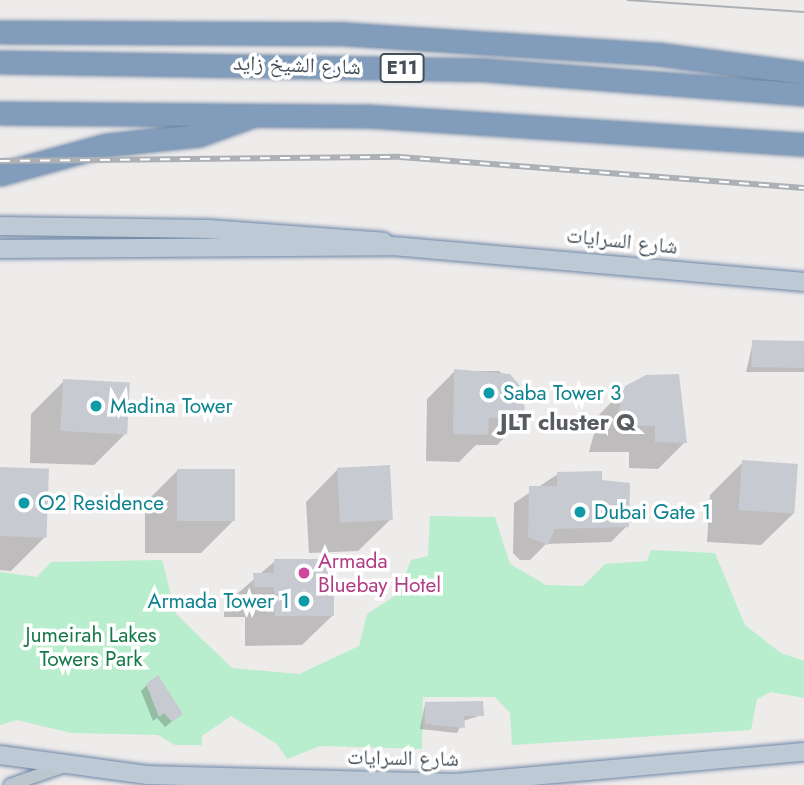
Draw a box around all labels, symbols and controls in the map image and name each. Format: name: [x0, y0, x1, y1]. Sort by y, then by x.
street label: شارع الشيخ زايد: [233, 50, 361, 80]
road number: E11: [379, 52, 425, 83]
street label: شارع السرايات: [565, 223, 679, 259]
place label: Saba Tower 3: [503, 380, 622, 406]
marker: Saba Tower 3: [481, 385, 497, 401]
place label: Madina Tower: [110, 393, 233, 419]
marker: Madina Tower: [88, 398, 104, 414]
district label: JLT cluster Q: [500, 408, 636, 436]
place label: O2 Residence: [38, 490, 164, 516]
marker: O2 Residence: [16, 495, 32, 511]
place label: Dubai Gate 1: [594, 499, 711, 525]
marker: Dubai Gate 1: [572, 504, 588, 520]
place label: Armada Bluebay Hotel: [318, 548, 441, 598]
marker: Armada Bluebay Hotel: [296, 565, 312, 581]
place label: Armada Tower 1: [148, 588, 290, 614]
marker: Armada Tower 1: [296, 593, 312, 609]
park label: Jumeirah Lakes Towers Park: [25, 622, 157, 672]
street label: شارع السرايات: [347, 744, 459, 772]

